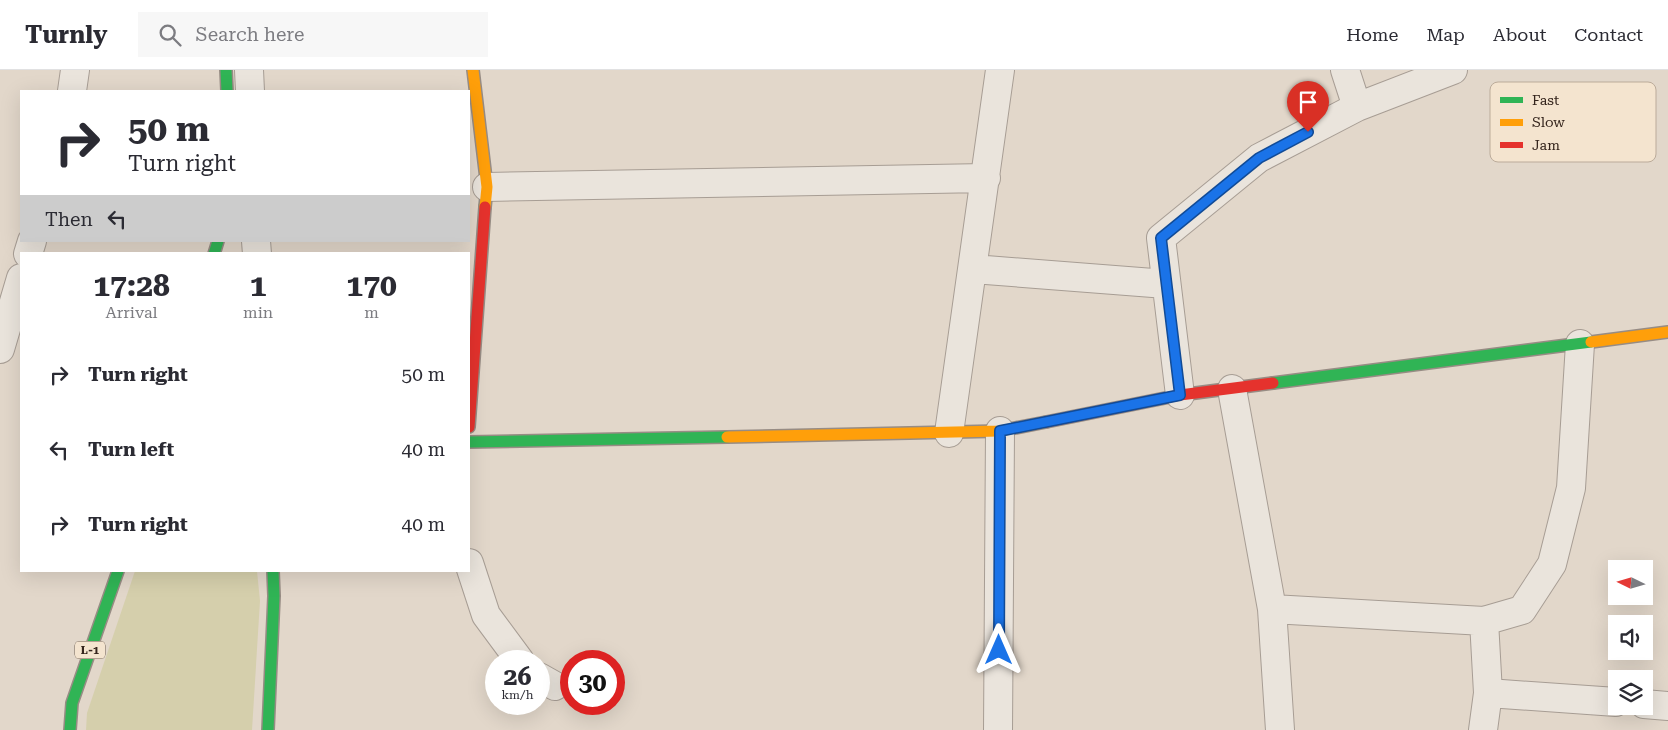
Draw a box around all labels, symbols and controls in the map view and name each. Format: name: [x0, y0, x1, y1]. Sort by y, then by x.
search box: [138, 12, 488, 57]
text: Turnly: [25, 21, 108, 49]
icon: search: [156, 21, 184, 49]
text: Search here: [196, 23, 304, 46]
text: Home: [1346, 24, 1398, 45]
text: Map: [1426, 24, 1465, 45]
text: About: [1493, 24, 1546, 45]
text: Contact: [1574, 24, 1643, 45]
pin: [1287, 81, 1329, 132]
legend: [1490, 82, 1656, 162]
icon: arrive: [1294, 88, 1322, 116]
text: Fast: [1532, 92, 1559, 108]
text: 50 m: [128, 109, 210, 150]
icon: right: [45, 110, 110, 175]
text: Slow: [1532, 114, 1565, 130]
text: Jam: [1532, 137, 1560, 153]
text: Turn right: [128, 151, 236, 176]
icon: left: [103, 205, 131, 233]
text: Then: [45, 208, 93, 231]
text: 17:28: [93, 268, 170, 303]
text: 1: [250, 268, 266, 303]
text: 170: [346, 268, 397, 303]
text: Arrival: [106, 303, 158, 322]
text: min: [243, 303, 273, 322]
text: m: [364, 303, 379, 322]
icon: right: [45, 361, 73, 389]
text: Turn right: [88, 363, 188, 386]
text: 50 m: [402, 363, 445, 386]
icon: left: [45, 436, 73, 464]
text: Turn left: [88, 438, 174, 461]
text: 40 m: [402, 438, 445, 461]
icon: right: [45, 511, 73, 539]
text: Turn right: [88, 513, 188, 536]
text: 40 m: [402, 513, 445, 536]
north arrow: [1608, 560, 1652, 605]
map controls: [1608, 560, 1653, 715]
button: sound: [1608, 615, 1653, 660]
position arrow: [972, 623, 1024, 675]
road number: L-1: [75, 642, 105, 658]
speed limit sign: 30: [560, 650, 625, 715]
text: 26: [503, 662, 532, 691]
button: layers: [1608, 670, 1653, 715]
text: km/h: [501, 688, 534, 702]

